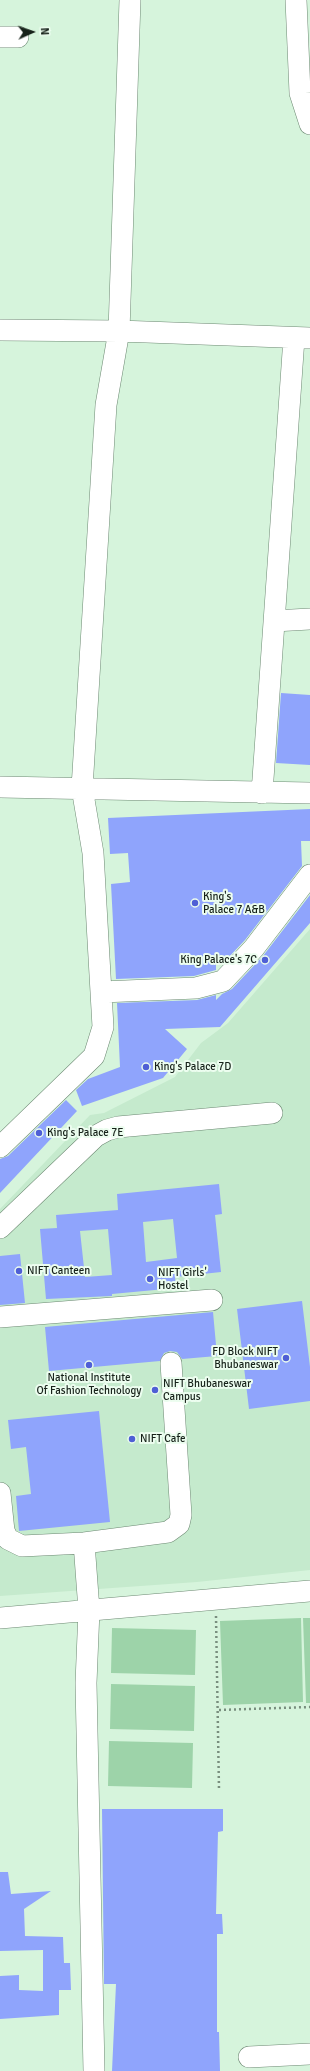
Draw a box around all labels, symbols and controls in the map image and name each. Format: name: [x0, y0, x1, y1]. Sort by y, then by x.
north arrow: [12, 12, 52, 52]
text: N: [38, 27, 51, 36]
place label: King's Palace 7 A&B: [203, 890, 265, 916]
marker: King's Palace 7 A&B: [190, 898, 200, 908]
place label: King Palace's 7C: [180, 953, 257, 967]
marker: King Palace's 7C: [260, 955, 270, 965]
place label: King's Palace 7D: [154, 1060, 231, 1074]
marker: King's Palace 7D: [141, 1062, 151, 1072]
place label: King's Palace 7E: [47, 1126, 123, 1140]
marker: King's Palace 7E: [34, 1128, 44, 1138]
place label: NIFT Canteen: [27, 1264, 90, 1278]
marker: NIFT Canteen: [14, 1266, 24, 1276]
place label: NIFT Girls' Hostel: [158, 1266, 207, 1292]
marker: NIFT Girls' Hostel: [145, 1274, 155, 1284]
place label: FD Block NIFT Bhubaneswar: [212, 1345, 278, 1371]
marker: FD Block NIFT Bhubaneswar: [281, 1353, 291, 1363]
marker: National Institute Of Fashion Technology: [84, 1360, 94, 1370]
place label: National Institute Of Fashion Technology: [37, 1371, 141, 1397]
place label: NIFT Bhubaneswar Campus: [163, 1377, 251, 1403]
marker: NIFT Bhubaneswar Campus: [150, 1385, 160, 1395]
place label: NIFT Cafe: [140, 1432, 186, 1446]
marker: NIFT Cafe: [127, 1434, 137, 1444]

